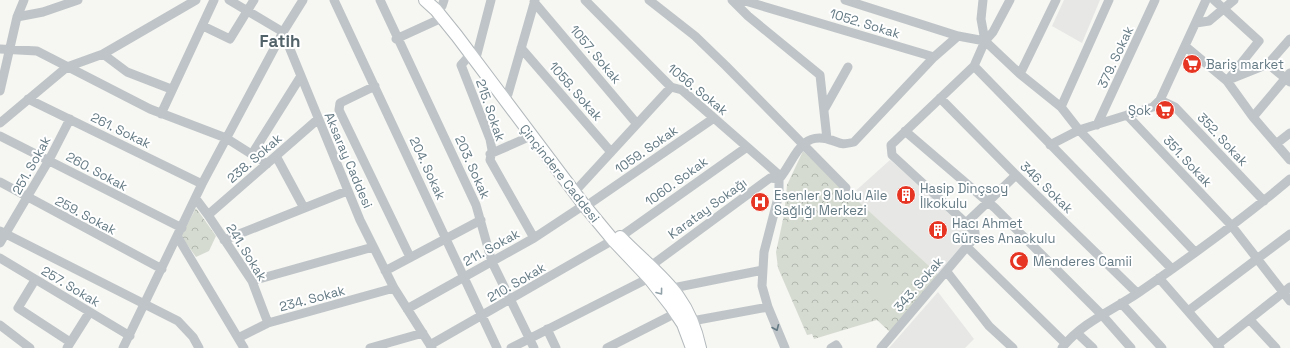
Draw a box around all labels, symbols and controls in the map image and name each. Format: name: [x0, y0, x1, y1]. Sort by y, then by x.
street label: 1052. Sokak: [828, 5, 902, 42]
street label: 1057. Sokak: [566, 22, 625, 87]
street label: 379. Sokak: [1094, 23, 1137, 91]
district label: Fatih: [260, 30, 300, 52]
supermarket icon: Bariş market: [1181, 53, 1203, 75]
place label: Bariş market: [1206, 56, 1284, 73]
street label: 1058. Sokak: [545, 58, 606, 125]
street label: 1056. Sokak: [664, 60, 731, 119]
street label: 215. Sokak: [472, 77, 509, 143]
supermarket icon: Şok: [1154, 99, 1176, 121]
place label: Şok: [1128, 102, 1151, 119]
street label: 261. Sokak: [88, 109, 154, 152]
street label: 352. Sokak: [1194, 109, 1252, 170]
street label: Aksaray Caddesi: [321, 110, 376, 211]
street label: Çinçindere Caddesi: [516, 121, 603, 226]
street label: 1059. Sokak: [612, 122, 681, 177]
street label: 238. Sokak: [223, 130, 285, 187]
street label: 351. Sokak: [1159, 132, 1216, 191]
street label: 251. Sokak: [8, 133, 54, 198]
street label: 203. Sokak: [451, 133, 494, 202]
street label: 204. Sokak: [406, 134, 450, 203]
street label: 260. Sokak: [63, 148, 131, 195]
street label: 1060. Sokak: [642, 153, 711, 210]
street label: 346. Sokak: [1016, 158, 1077, 217]
street label: Karatay Sokağı: [665, 174, 750, 243]
place label: Hasip Dinçsoy İlkokulu: [920, 180, 1008, 212]
building icon: Hasip Dinçsoy İlkokulu: [895, 184, 917, 206]
place label: Esenler 9 Nolu Aile Sağlığı Merkezi: [774, 187, 888, 219]
hospital icon: Esenler 9 Nolu Aile Sağlığı Merkezi: [749, 191, 771, 213]
street label: 259. Sokak: [52, 192, 119, 239]
place label: Hacı Ahmet Gürses Anaokulu: [952, 215, 1055, 247]
building icon: Hacı Ahmet Gürses Anaokulu: [927, 219, 949, 241]
street label: 241. Sokak: [222, 221, 271, 284]
street label: 211. Sokak: [460, 225, 523, 270]
mosque icon: Menderes Camii: [1008, 250, 1030, 272]
street label: 343. Sokak: [890, 253, 947, 315]
place label: Menderes Camii: [1033, 253, 1132, 270]
street label: 210. Sokak: [484, 259, 549, 306]
street label: 257. Sokak: [38, 262, 103, 311]
street label: 234. Sokak: [277, 282, 347, 315]
one-way arrow: [655, 287, 662, 294]
one-way arrow: [772, 324, 780, 331]

